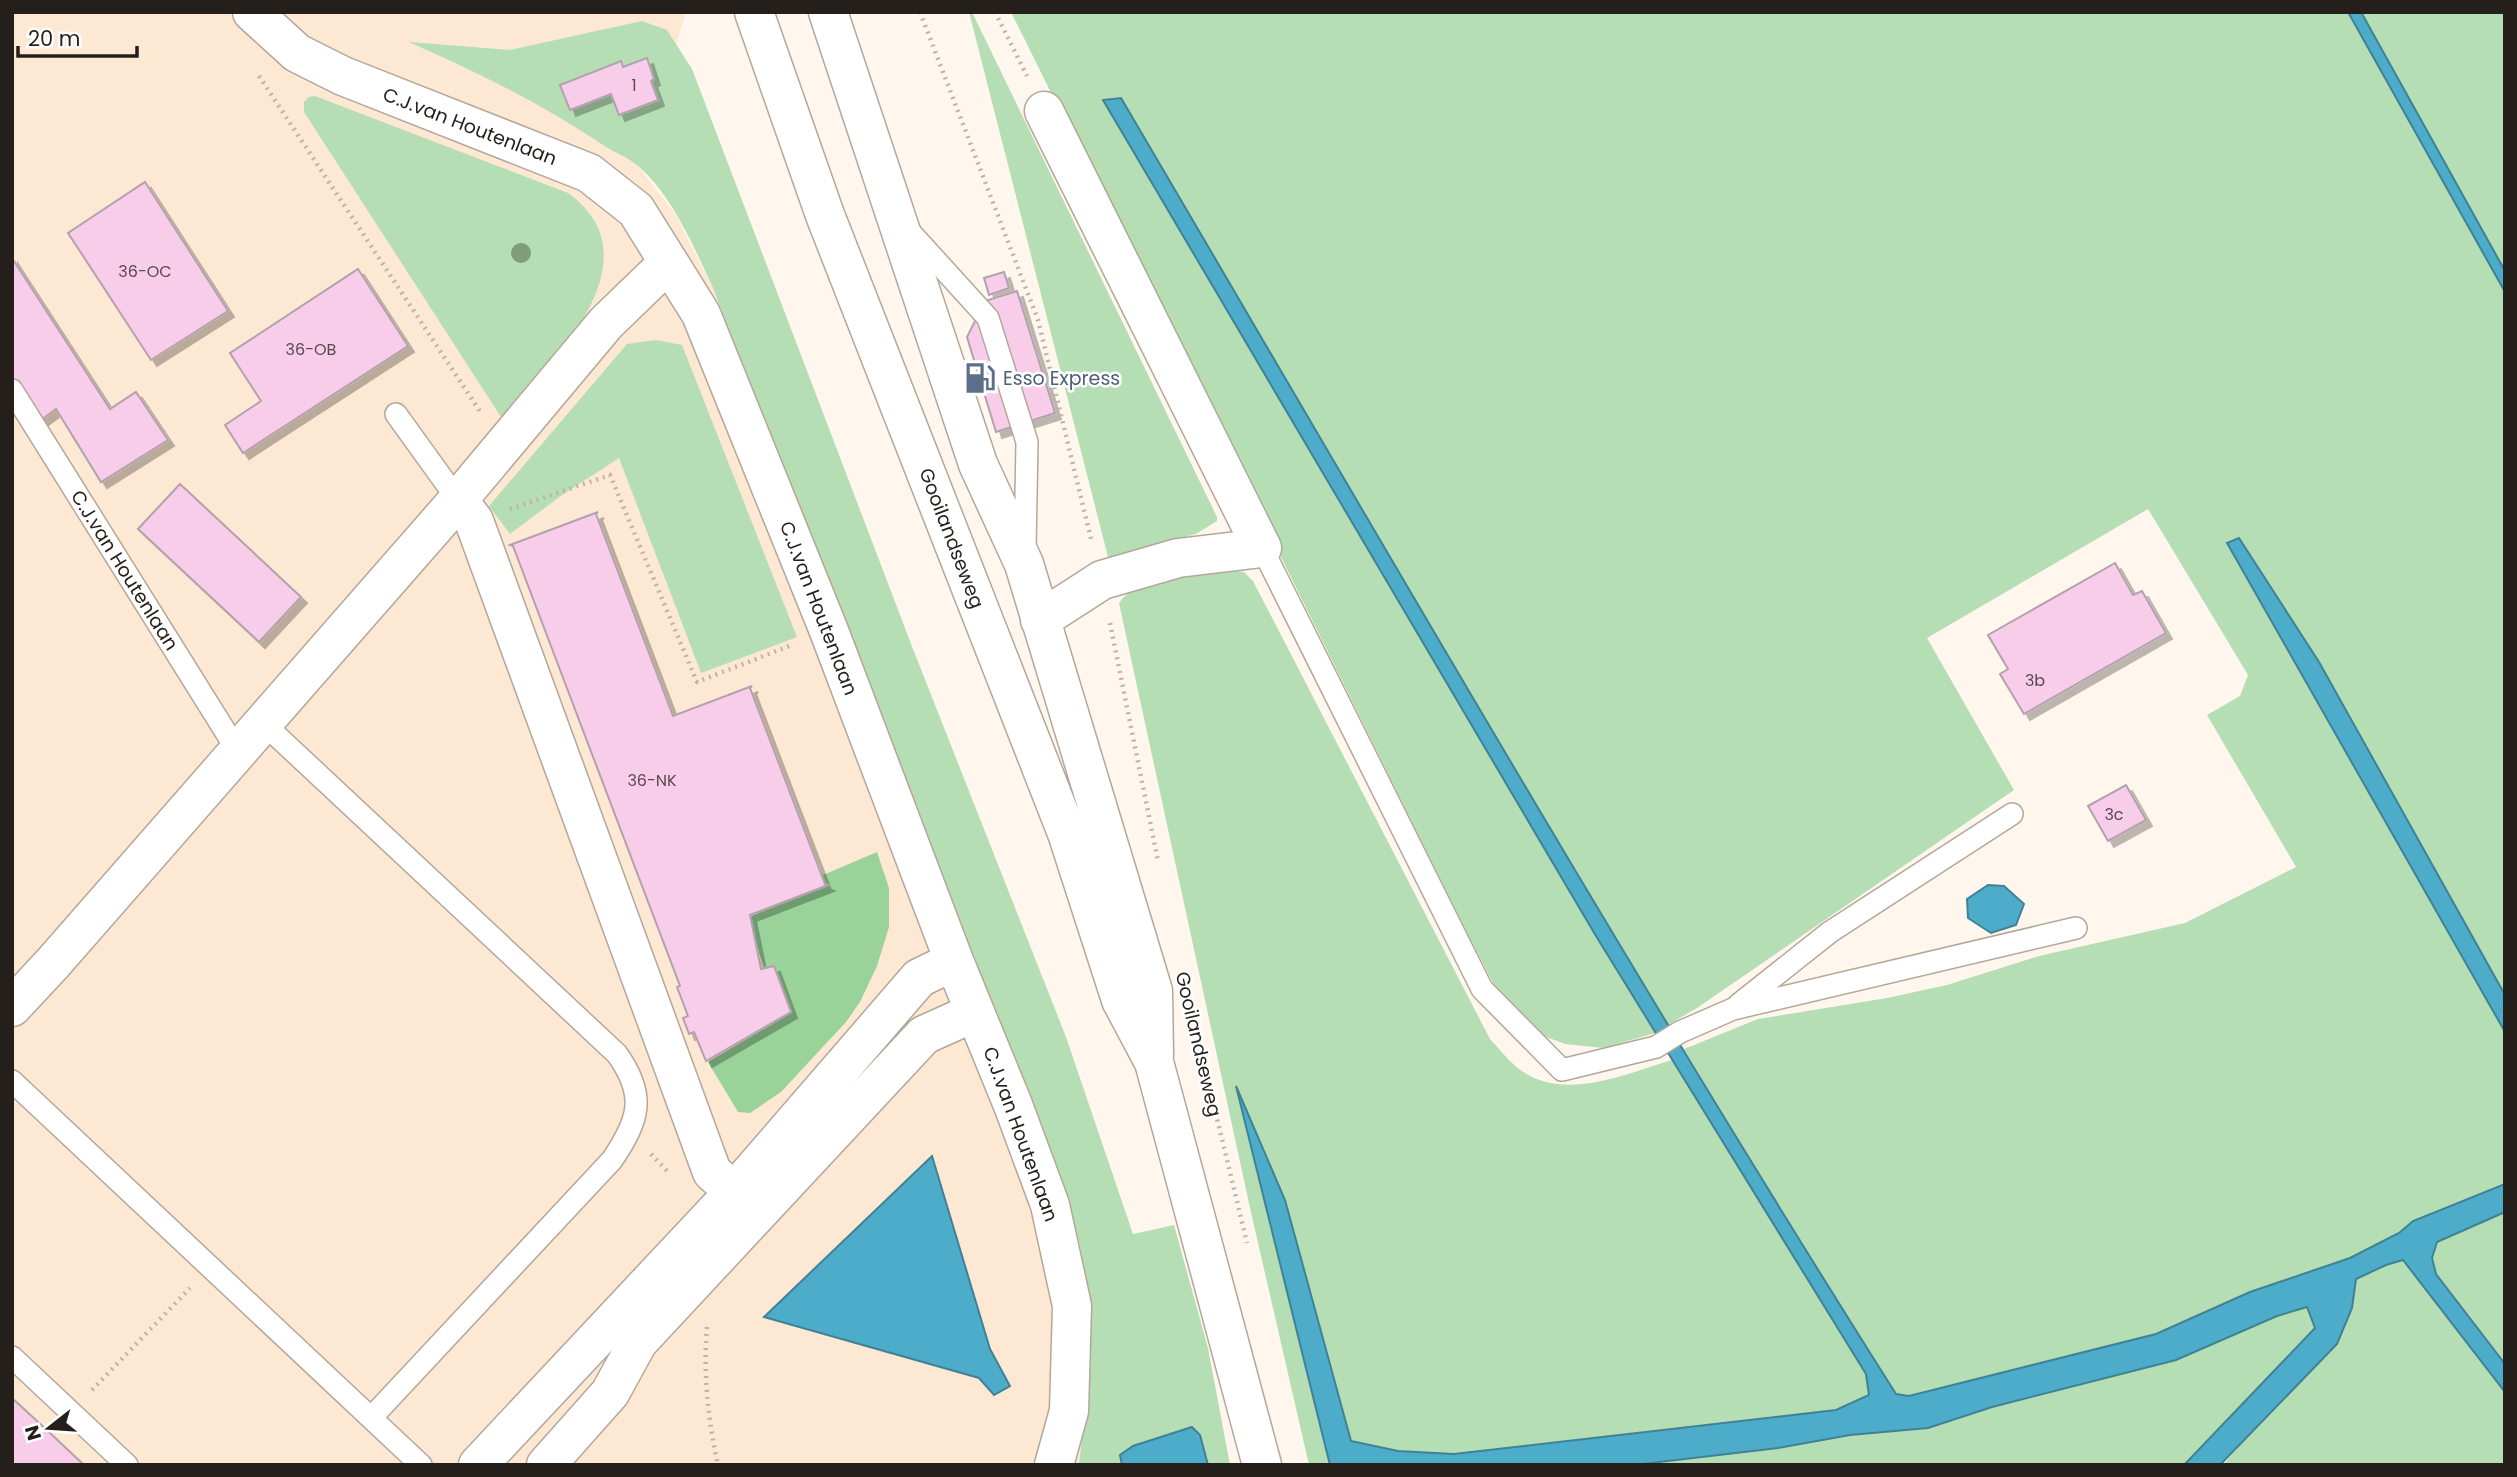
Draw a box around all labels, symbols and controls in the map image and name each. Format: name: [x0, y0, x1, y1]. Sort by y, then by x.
scale bar: [18, 14, 136, 58]
text: 20 m: [28, 24, 81, 53]
house number: 1: [631, 74, 637, 97]
street label: C.J.van Houtenlaan: [379, 81, 561, 172]
house number: 36-OC: [118, 260, 172, 283]
house number: 36-OB: [286, 338, 337, 361]
fuel station icon: Esso Express: [963, 361, 997, 395]
place label: Esso Express: [1003, 365, 1120, 392]
street label: Gooilandseweg: [912, 464, 991, 612]
street label: C.J.van Houtenlaan: [64, 485, 185, 656]
street label: C.J.van Houtenlaan: [773, 517, 864, 699]
house number: 3b: [2025, 669, 2045, 692]
house number: 36-NK: [627, 769, 677, 792]
house number: 3c: [2104, 803, 2124, 826]
street label: Gooilandseweg: [1169, 969, 1228, 1119]
street label: C.J.van Houtenlaan: [976, 1043, 1065, 1225]
north arrow: [14, 1393, 84, 1463]
text: N: [18, 1422, 48, 1444]

